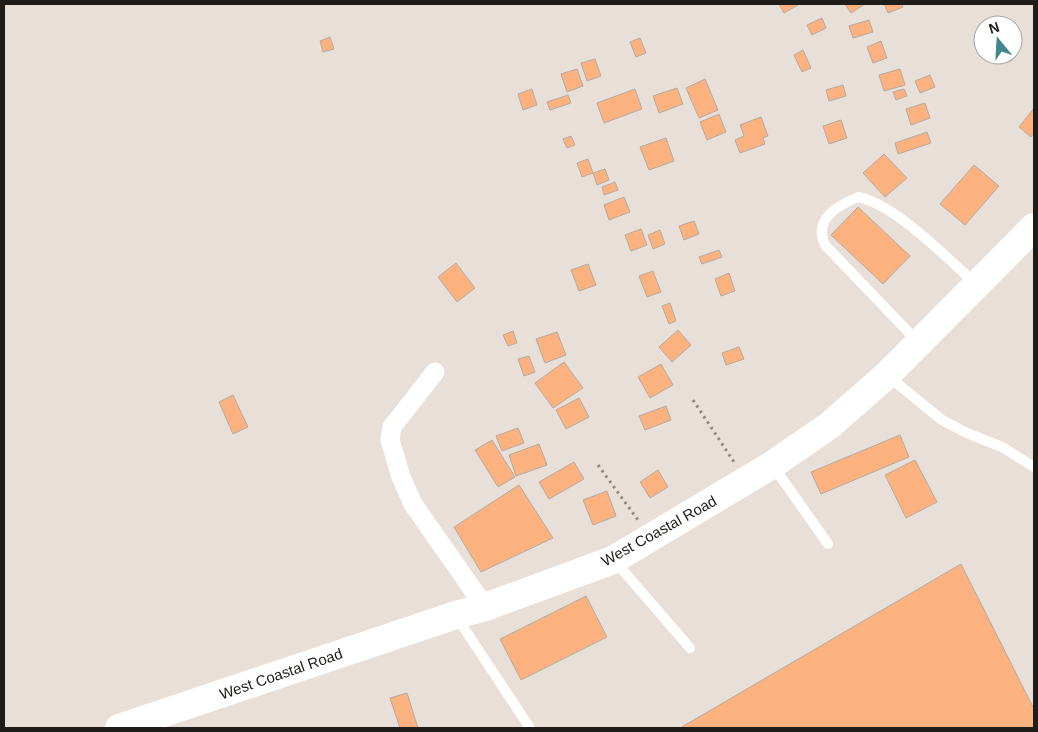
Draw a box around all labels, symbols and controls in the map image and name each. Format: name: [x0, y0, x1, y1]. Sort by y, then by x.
north arrow: [973, 15, 1023, 65]
text: N: [987, 18, 1001, 37]
street label: West Coastal Road: [598, 492, 719, 569]
street label: West Coastal Road: [217, 644, 345, 703]

